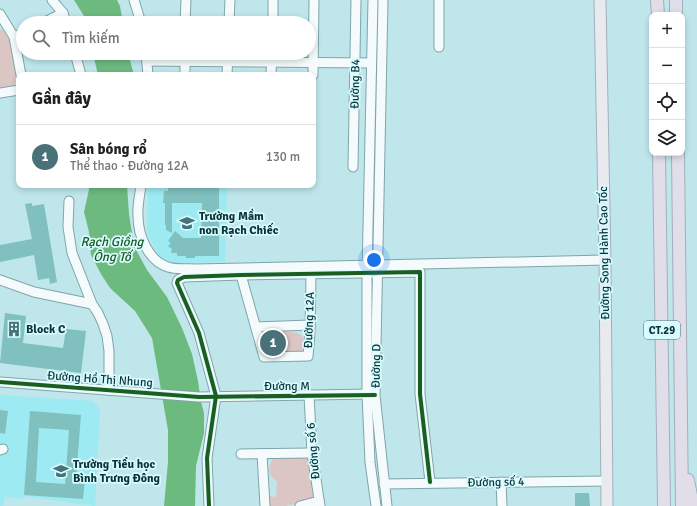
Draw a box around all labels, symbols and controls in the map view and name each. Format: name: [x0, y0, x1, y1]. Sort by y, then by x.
map controls: [649, 12, 685, 156]
button: +: [649, 12, 685, 48]
search box: [16, 16, 316, 60]
icon: search: [30, 27, 52, 49]
text: Tìm kiếm: [62, 29, 120, 47]
button: −: [649, 48, 685, 84]
street label: Đường B4: [348, 58, 363, 109]
button: locate: [649, 84, 685, 120]
text: Gần đây: [32, 88, 91, 109]
button: layers: [649, 120, 685, 156]
text: Sân bóng rổ: [70, 140, 147, 158]
text: 1: [41, 149, 49, 165]
text: 130 m: [266, 149, 300, 165]
text: Thể thao · Đường 12A: [70, 158, 189, 174]
street label: Đường Song Hành Cao Tốc: [596, 186, 613, 320]
place label: Trường Mầm non Rạch Chiếc: [199, 208, 279, 238]
school or university icon: Trường Mầm non Rạch Chiếc: [178, 214, 196, 232]
water label: Rạch Giồng Ông Tố: [81, 234, 145, 265]
your location: [364, 250, 384, 270]
street label: Đường 12A: [301, 291, 318, 349]
building icon: Block C: [5, 320, 23, 338]
road number: CT.29: [644, 321, 680, 339]
place label: Block C: [26, 322, 66, 337]
pin: 1: [260, 328, 286, 358]
street label: Đường D: [369, 344, 384, 388]
street label: Đường Hồ Thị Nhung: [47, 368, 153, 391]
street label: Đường M: [264, 379, 310, 394]
street label: Đường số 6: [304, 422, 323, 480]
place label: Trường Tiểu học Bình Trưng Đông: [73, 457, 161, 486]
school or university icon: Trường Tiểu học Bình Trưng Đông: [52, 462, 70, 480]
street label: Đường số 4: [467, 474, 525, 490]

